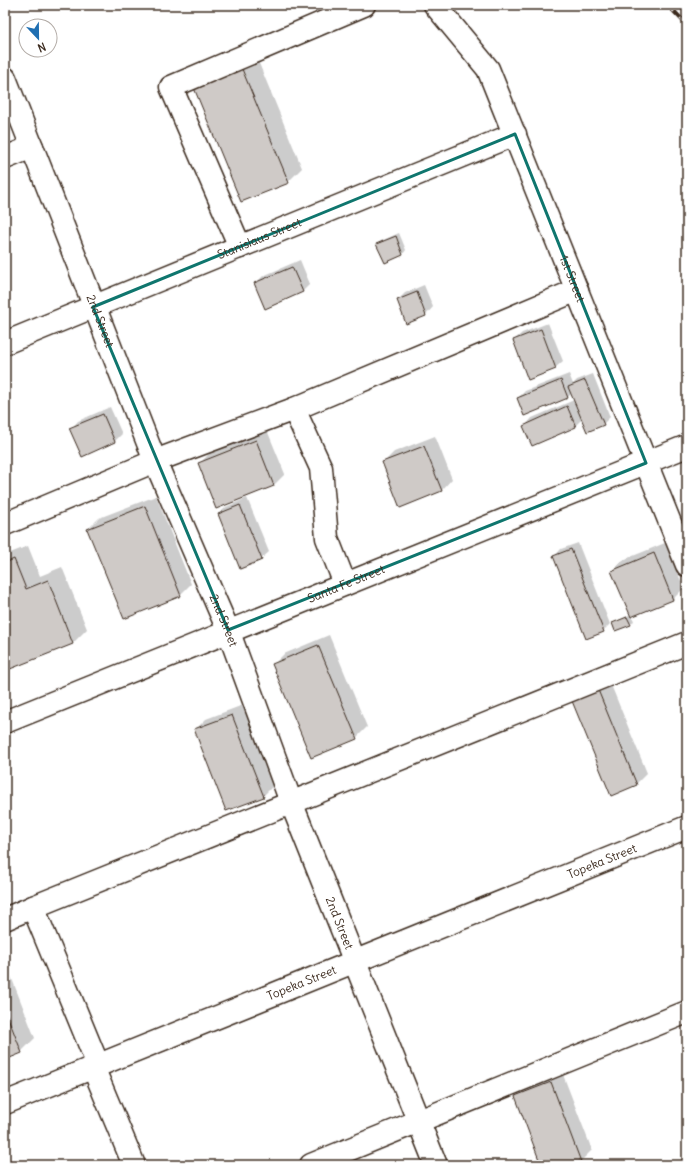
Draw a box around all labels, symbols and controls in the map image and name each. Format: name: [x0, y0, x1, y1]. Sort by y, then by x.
north arrow: [18, 18, 58, 58]
text: N: [36, 39, 48, 55]
street label: Stanislaus Street: [215, 214, 303, 262]
street label: 1st Street: [556, 253, 589, 304]
street label: 2nd Street: [84, 292, 118, 349]
street label: Santa Fe Street: [305, 561, 387, 606]
street label: 2nd Street: [206, 592, 241, 649]
street label: Topeka Street: [565, 840, 639, 882]
street label: 2nd Street: [323, 894, 357, 951]
street label: Topeka Street: [265, 962, 338, 1003]

